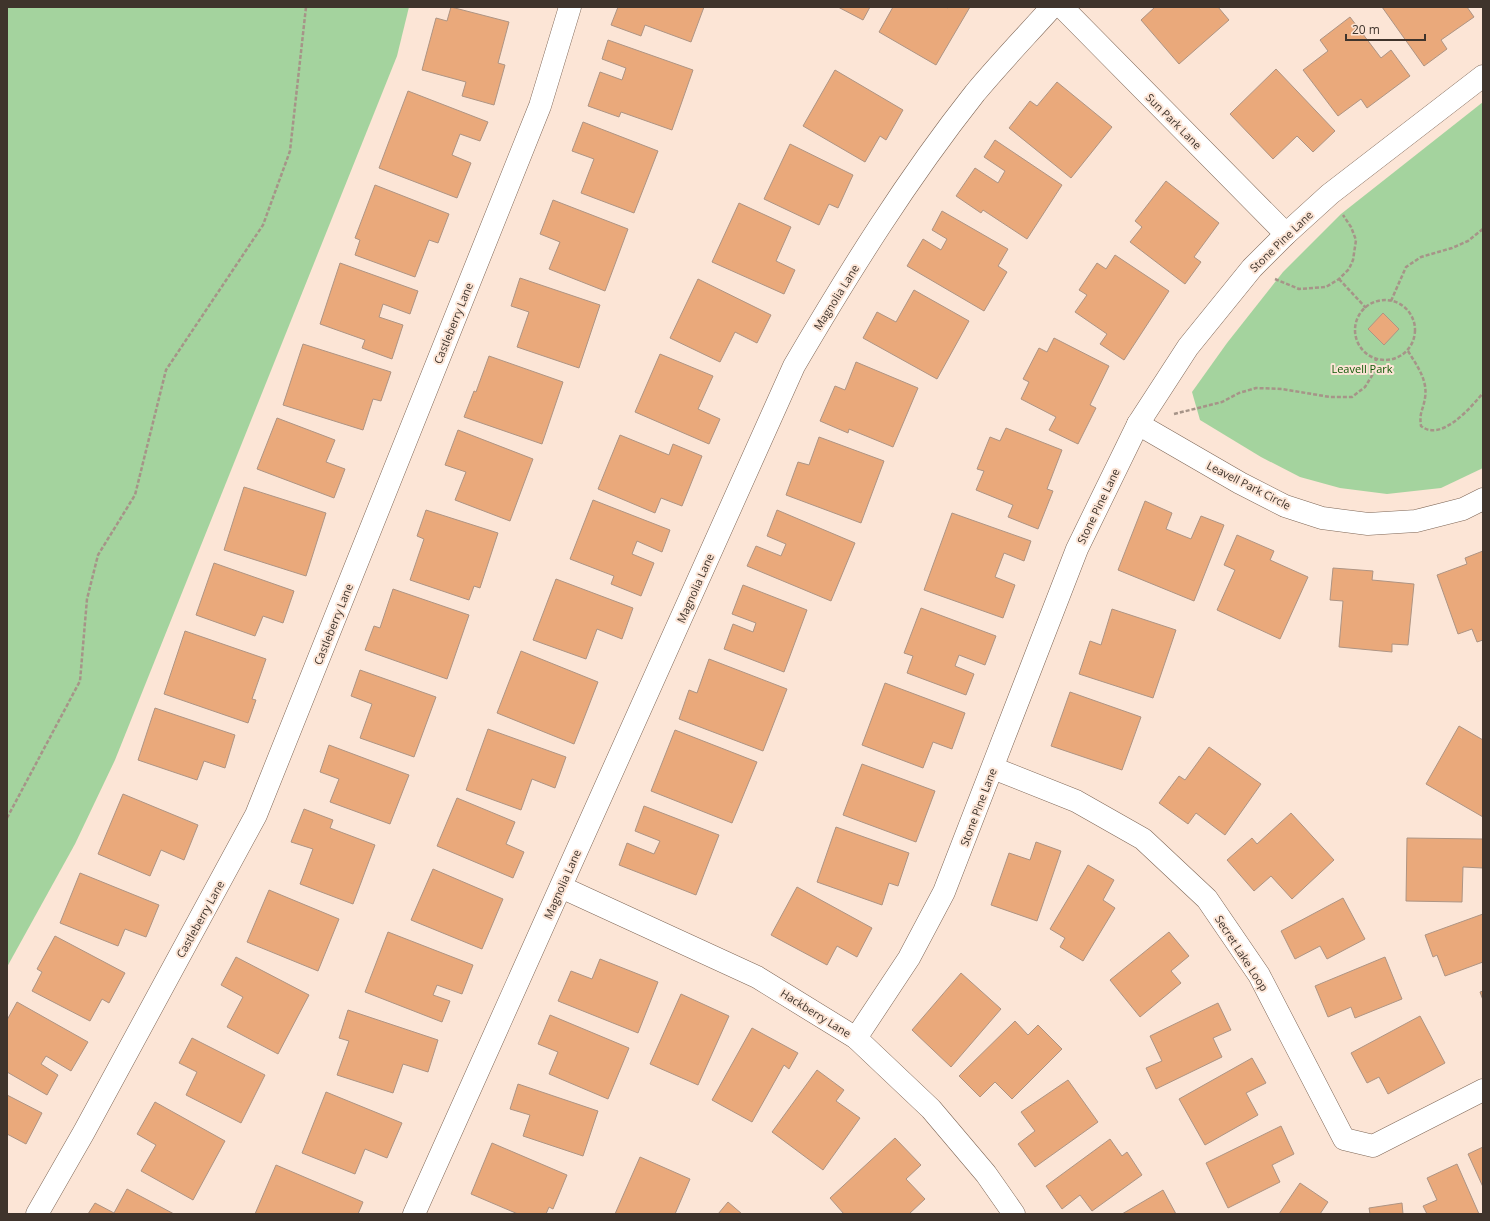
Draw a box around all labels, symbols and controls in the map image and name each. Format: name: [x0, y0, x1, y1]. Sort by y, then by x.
scale bar: [1346, 16, 1425, 42]
text: 20 m: [1352, 21, 1380, 38]
street label: Sun Park Lane: [1143, 90, 1205, 152]
street label: Stone Pine Lane: [1246, 207, 1316, 275]
street label: Magnolia Lane: [810, 261, 862, 333]
street label: Castleberry Lane: [430, 280, 476, 366]
park label: Leavell Park: [1331, 361, 1393, 376]
street label: Leavell Park Circle: [1204, 457, 1294, 513]
street label: Stone Pine Lane: [1073, 466, 1123, 546]
street label: Magnolia Lane: [673, 551, 717, 625]
street label: Castleberry Lane: [310, 581, 356, 667]
street label: Stone Pine Lane: [956, 766, 1000, 848]
street label: Magnolia Lane: [540, 847, 584, 921]
street label: Castleberry Lane: [173, 878, 227, 960]
street label: Secret Lake Loop: [1212, 912, 1272, 994]
street label: Hackberry Lane: [778, 985, 854, 1041]

